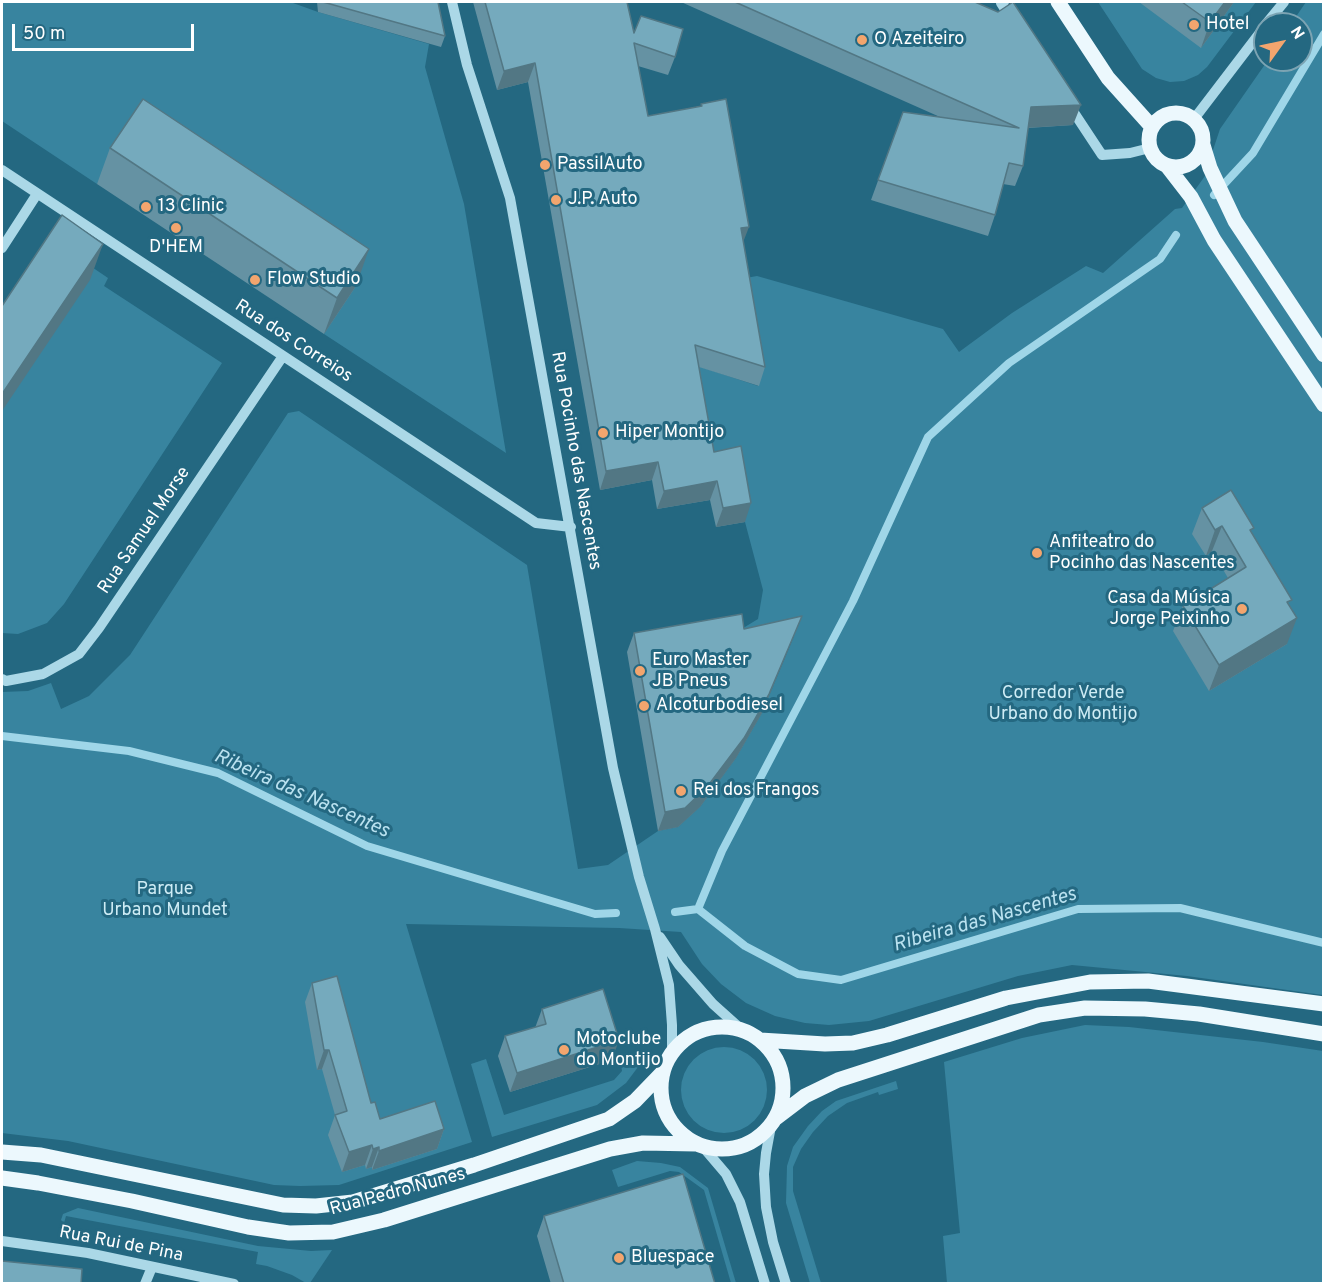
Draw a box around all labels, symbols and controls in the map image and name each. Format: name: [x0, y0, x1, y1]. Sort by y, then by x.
scale bar: [15, 12, 196, 50]
north arrow: [1253, 12, 1313, 72]
place label: Hotel: [1206, 14, 1250, 36]
marker: Hotel: [1187, 18, 1201, 32]
text: 50 m: [23, 23, 65, 46]
text: N: [1285, 23, 1308, 44]
place label: O Azeiteiro: [874, 29, 964, 51]
marker: O Azeiteiro: [855, 33, 869, 47]
place label: PassilAuto: [557, 154, 643, 176]
marker: PassilAuto: [538, 158, 552, 172]
place label: J.P. Auto: [568, 189, 637, 211]
marker: J.P. Auto: [549, 193, 563, 207]
place label: 13 Clinic: [158, 196, 224, 218]
marker: 13 Clinic: [139, 200, 153, 214]
marker: D'HEM: [169, 221, 183, 235]
place label: D'HEM: [149, 237, 203, 259]
place label: Flow Studio: [267, 269, 361, 291]
marker: Flow Studio: [248, 273, 262, 287]
street label: Rua dos Correios: [230, 296, 356, 388]
street label: Rua Pocinho das Nascentes: [545, 350, 605, 572]
place label: Hiper Montijo: [615, 422, 724, 444]
marker: Hiper Montijo: [596, 426, 610, 440]
street label: Rua Samuel Morse: [94, 463, 196, 599]
place label: Anfiteatro do Pocinho das Nascentes: [1049, 532, 1235, 574]
marker: Anfiteatro do Pocinho das Nascentes: [1030, 546, 1044, 560]
place label: Casa da Música Jorge Peixinho: [1107, 588, 1230, 630]
marker: Casa da Música Jorge Peixinho: [1235, 602, 1249, 616]
place label: Euro Master JB Pneus: [652, 650, 749, 692]
marker: Euro Master JB Pneus: [633, 664, 647, 678]
park label: Corredor Verde Urbano do Montijo: [989, 683, 1137, 726]
place label: Alcoturbodiesel: [656, 695, 783, 717]
marker: Alcoturbodiesel: [637, 699, 651, 713]
water label: Ribeira das Nascentes: [210, 746, 392, 844]
place label: Rei dos Frangos: [693, 780, 820, 802]
marker: Rei dos Frangos: [674, 784, 688, 798]
park label: Parque Urbano Mundet: [102, 879, 228, 922]
water label: Ribeira das Nascentes: [891, 883, 1079, 959]
place label: Motoclube do Montijo: [576, 1029, 661, 1072]
marker: Motoclube do Montijo: [557, 1043, 571, 1057]
street label: Rua Pedro Nunes: [328, 1165, 468, 1221]
street label: Rua Rui de Pina: [57, 1222, 185, 1268]
place label: Bluespace: [631, 1247, 715, 1269]
marker: Bluespace: [612, 1251, 626, 1265]

